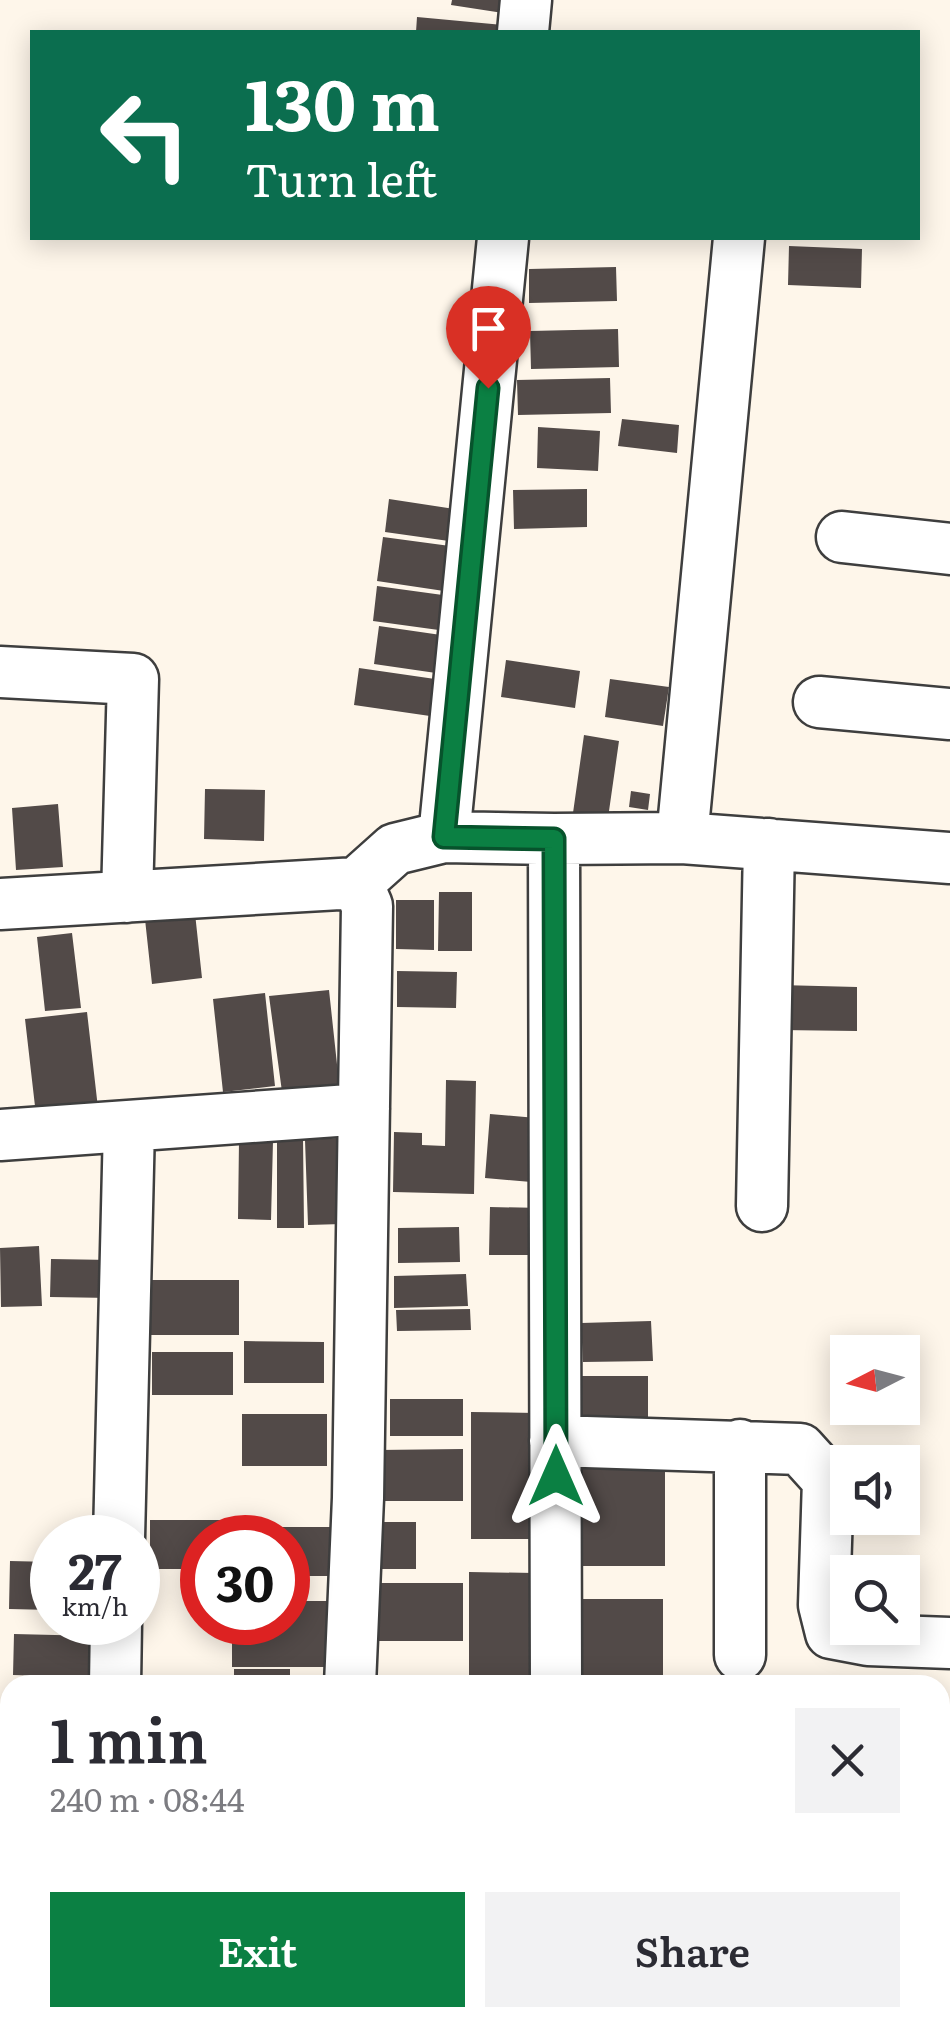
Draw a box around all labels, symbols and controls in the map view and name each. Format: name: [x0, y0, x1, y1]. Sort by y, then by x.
text: 130 m: [245, 49, 440, 153]
icon: left: [80, 70, 210, 200]
text: Turn left: [245, 144, 437, 211]
pin: [446, 286, 531, 389]
icon: arrive: [461, 301, 516, 356]
north arrow: [830, 1335, 920, 1425]
map controls: [830, 1335, 920, 1645]
position arrow: [504, 1424, 608, 1528]
button: sound: [830, 1445, 920, 1535]
speed limit sign: 30: [180, 1515, 310, 1645]
text: 27: [68, 1531, 122, 1605]
button: search: [830, 1555, 920, 1645]
text: km/h: [62, 1587, 128, 1624]
text: 1 min: [50, 1692, 208, 1781]
button: close: [795, 1708, 900, 1813]
text: 240 m · 08:44: [50, 1774, 245, 1822]
button: Exit: [50, 1892, 465, 2007]
button: Share: [485, 1892, 900, 2007]

